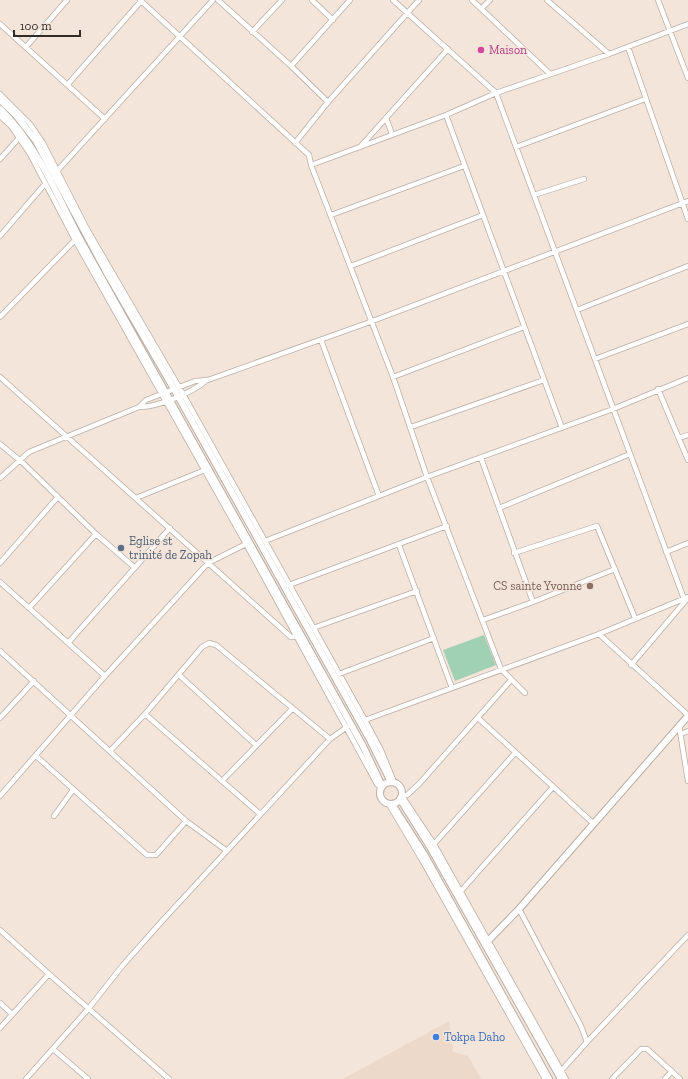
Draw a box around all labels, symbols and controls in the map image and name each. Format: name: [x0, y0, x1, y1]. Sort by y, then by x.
scale bar: [14, 12, 80, 38]
text: 100 m: [20, 19, 52, 33]
place label: Maison: [489, 43, 527, 57]
marker: Maison: [476, 45, 486, 55]
place label: Eglise st trinité de Zopah: [129, 534, 212, 562]
marker: Eglise st trinité de Zopah: [116, 543, 126, 553]
place label: CS sainte Yvonne: [493, 579, 582, 593]
marker: CS sainte Yvonne: [585, 581, 595, 591]
place label: Tokpa Daho: [444, 1030, 505, 1044]
marker: Tokpa Daho: [431, 1032, 441, 1042]

